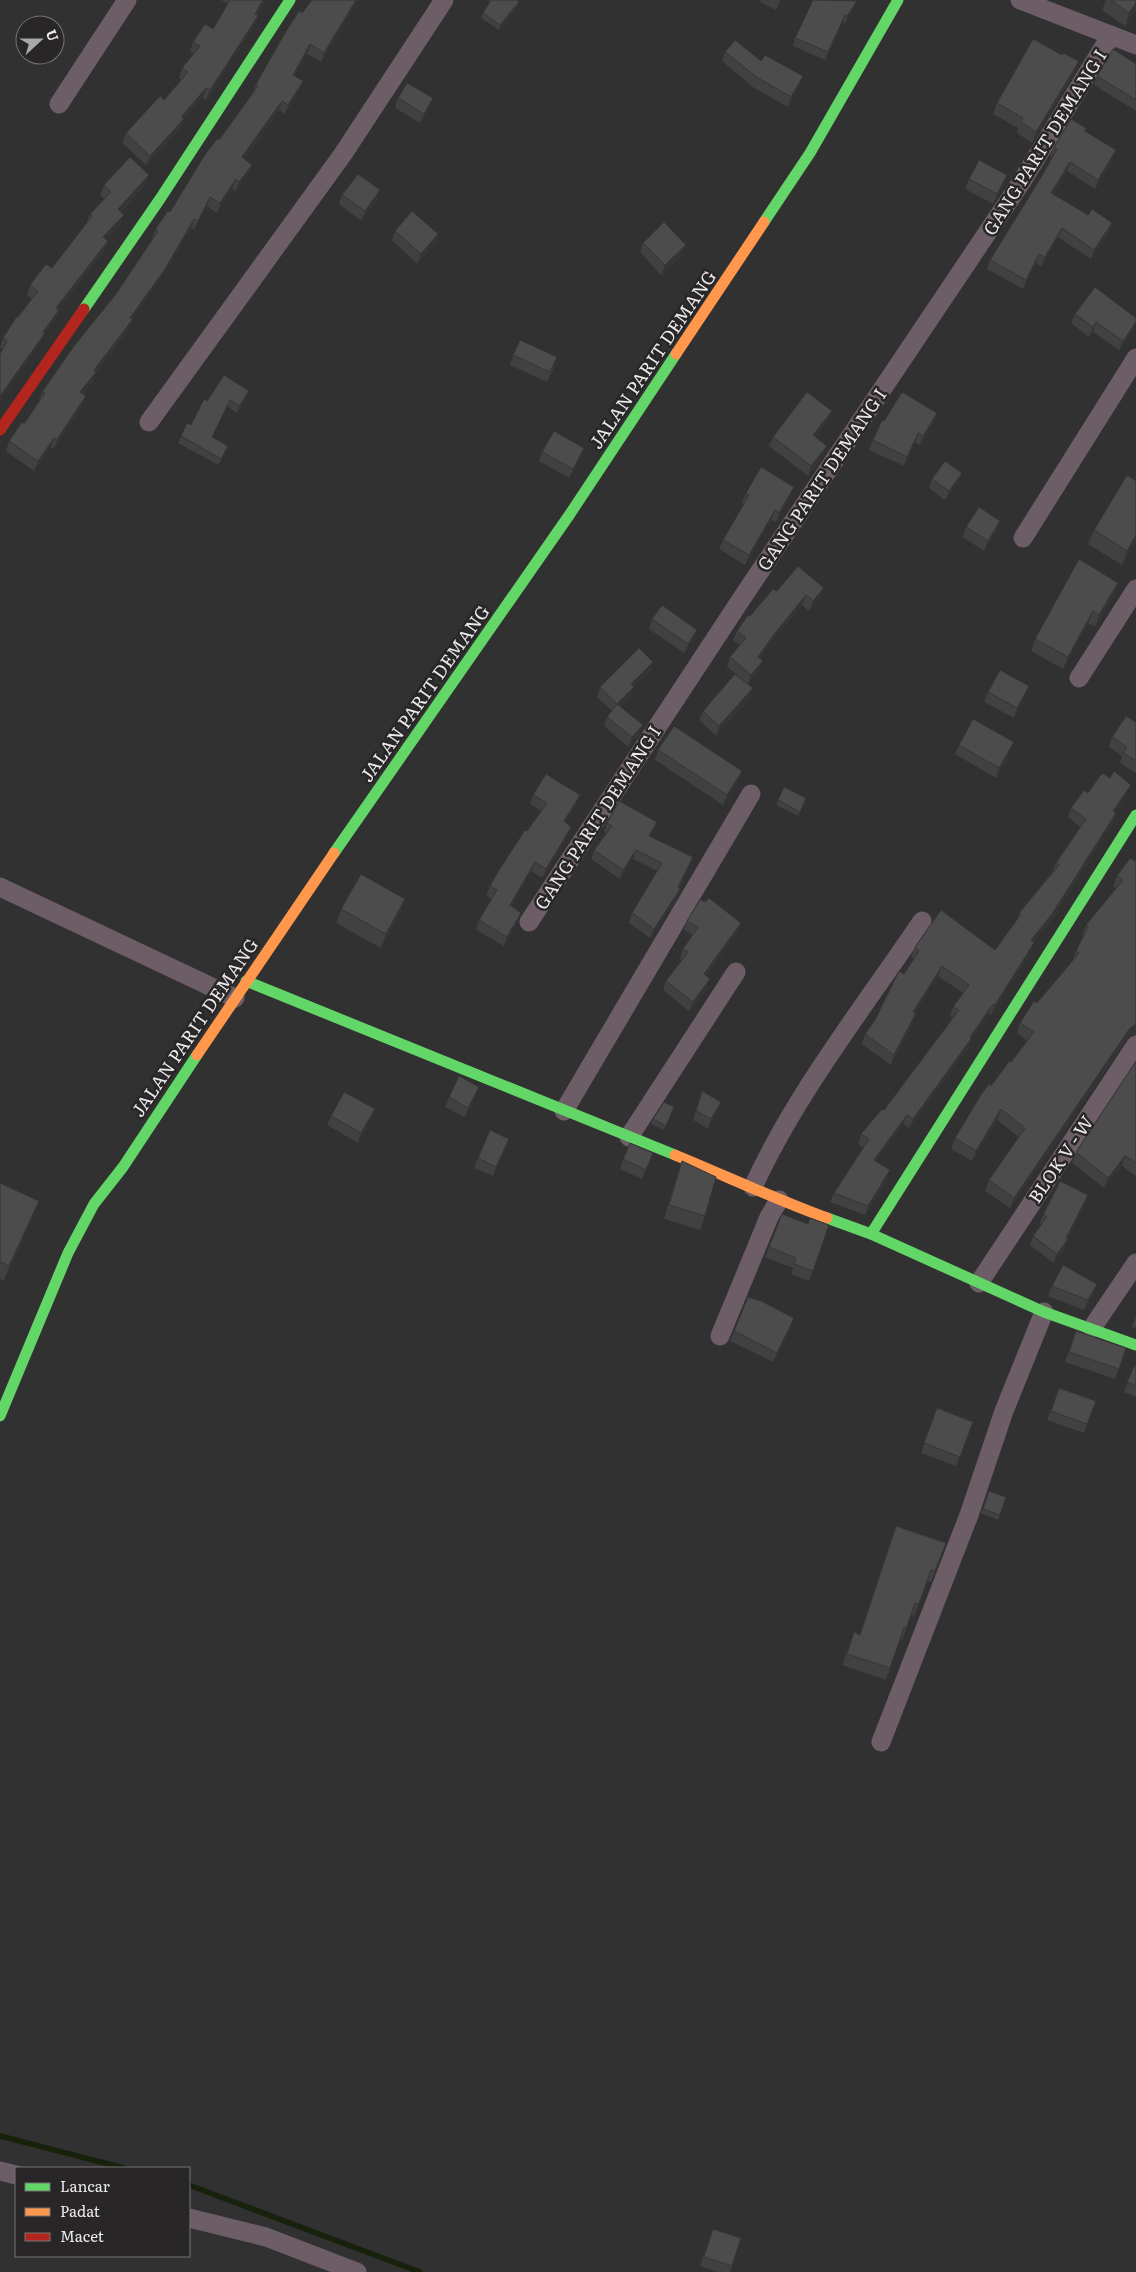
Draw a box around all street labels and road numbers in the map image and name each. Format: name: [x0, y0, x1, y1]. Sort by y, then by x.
street label: GANG PARIT DEMANG I: [976, 44, 1112, 240]
street label: JALAN PARIT DEMANG: [582, 264, 722, 454]
street label: GANG PARIT DEMANG I: [750, 382, 892, 576]
street label: JALAN PARIT DEMANG: [353, 599, 495, 787]
street label: GANG PARIT DEMANG I: [527, 720, 667, 914]
street label: JALAN PARIT DEMANG: [124, 932, 264, 1122]
street label: BLOK V - W: [1021, 1110, 1099, 1208]

